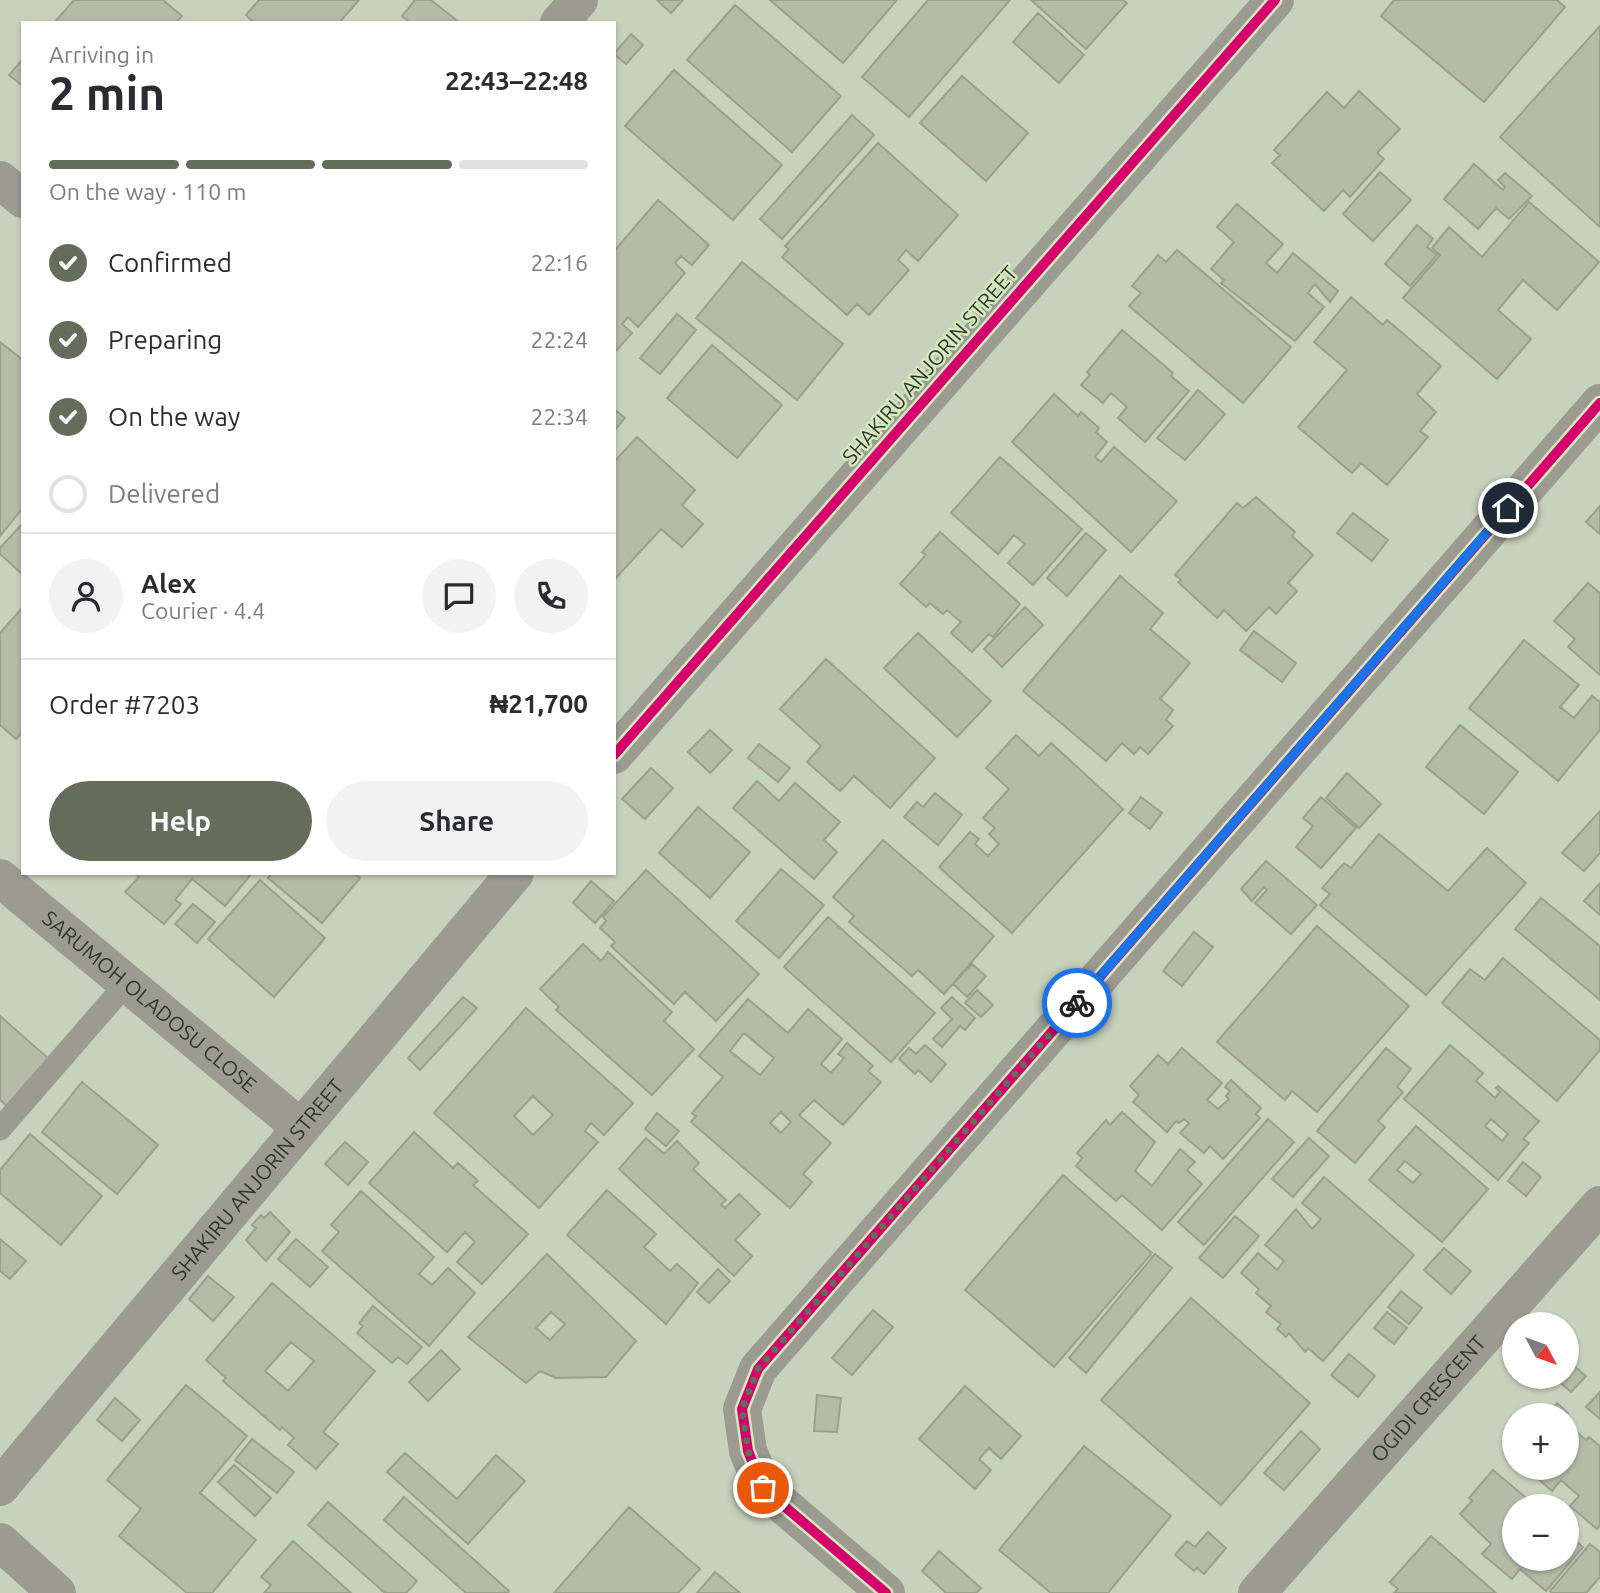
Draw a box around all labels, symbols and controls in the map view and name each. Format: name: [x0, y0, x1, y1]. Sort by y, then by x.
text: Arriving in: [49, 42, 154, 67]
text: 22:43–22:48: [445, 66, 588, 95]
text: 2 min: [49, 67, 165, 119]
text: On the way · 110 m: [49, 179, 246, 204]
icon: check: [49, 244, 87, 282]
text: Confirmed: [108, 248, 232, 277]
text: 22:16: [530, 250, 588, 275]
street label: SHAKIRU ANJORIN STREET: [837, 260, 1022, 468]
icon: check: [49, 321, 87, 359]
text: Preparing: [108, 325, 222, 354]
text: 22:24: [530, 327, 588, 352]
icon: check: [49, 398, 87, 436]
text: On the way: [108, 402, 240, 431]
text: 22:34: [530, 404, 588, 429]
pin: [1478, 478, 1538, 538]
text: Delivered: [108, 479, 220, 508]
icon: home: [1489, 489, 1527, 527]
button: person: [49, 559, 123, 633]
button: chat: [422, 559, 496, 633]
button: phone: [514, 559, 588, 633]
text: Alex: [141, 569, 196, 598]
text: Courier · 4.4: [141, 598, 265, 623]
text: ₦21,700: [490, 689, 588, 718]
text: Order #7203: [49, 690, 200, 719]
button: Help: [49, 781, 312, 861]
button: Share: [326, 781, 588, 861]
street label: SARUMOH OLADOSU CLOSE: [38, 905, 262, 1097]
courier: [1042, 968, 1112, 1038]
icon: bike: [1058, 984, 1096, 1022]
street label: SHAKIRU ANJORIN STREET: [166, 1074, 348, 1284]
north arrow: [1502, 1312, 1578, 1390]
map controls: [1502, 1312, 1579, 1571]
street label: OGIDI CRESCENT: [1366, 1330, 1490, 1466]
button: +: [1502, 1403, 1579, 1480]
pin: [733, 1458, 793, 1518]
icon: bag: [744, 1469, 782, 1507]
button: −: [1502, 1494, 1579, 1571]

